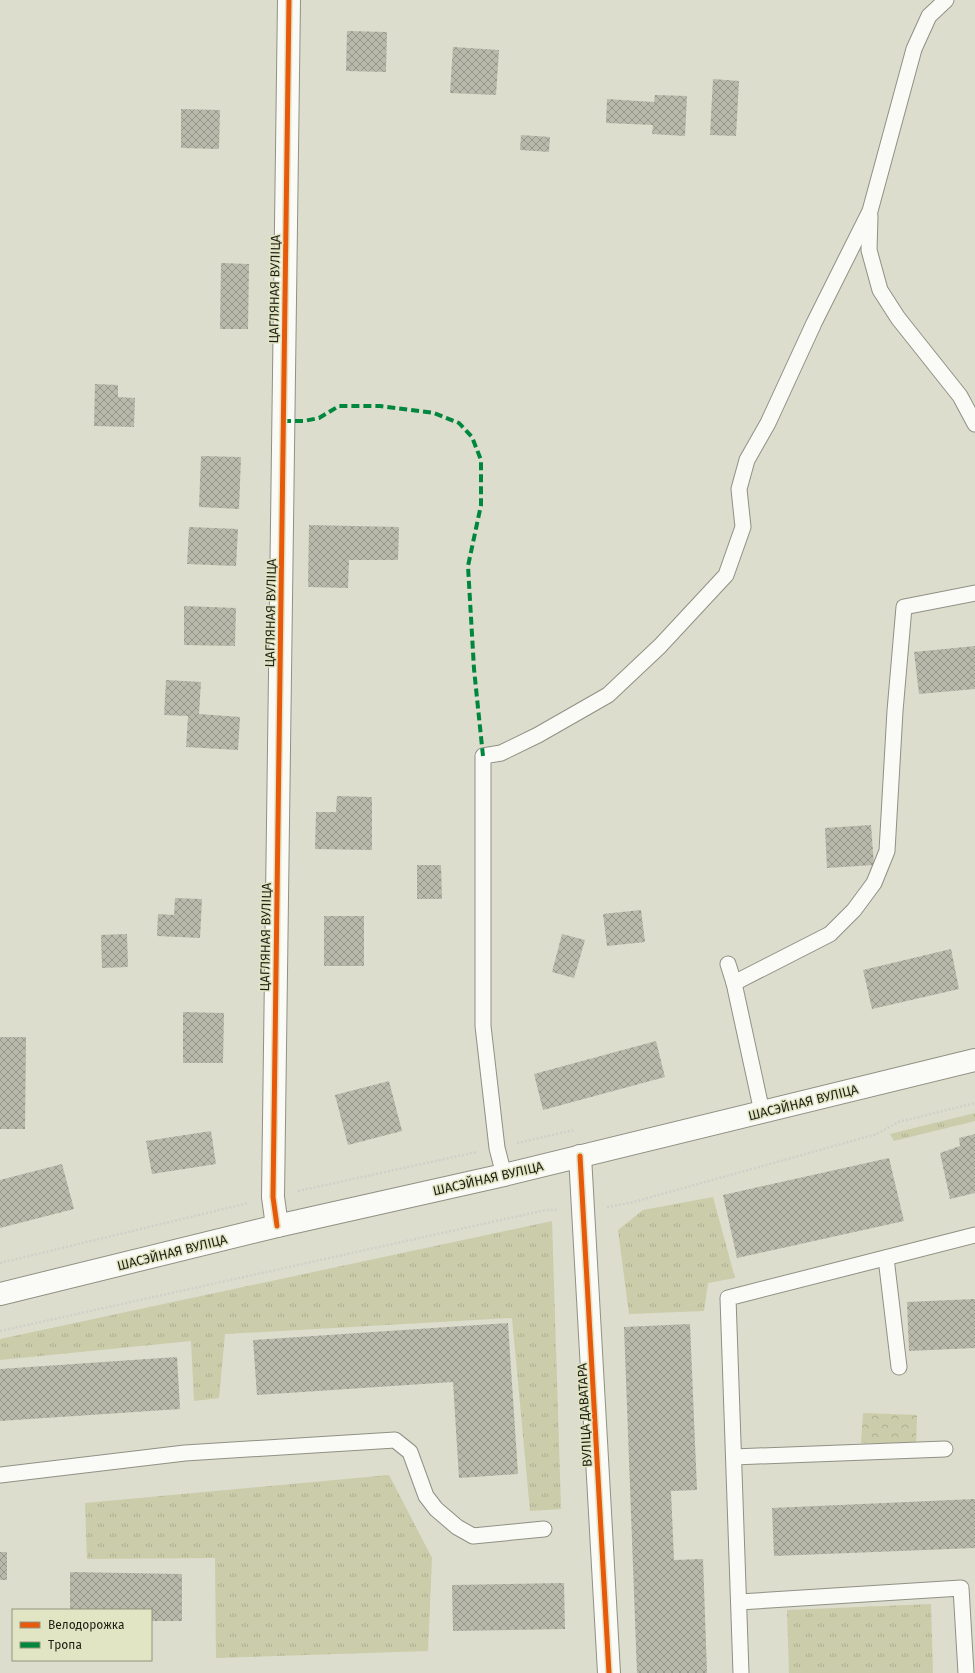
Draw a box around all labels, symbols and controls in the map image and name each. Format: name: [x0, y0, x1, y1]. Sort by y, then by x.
street label: ЦАГЛЯНАЯ ВУЛІЦА: [266, 234, 283, 343]
street label: ЦАГЛЯНАЯ ВУЛІЦА: [262, 558, 279, 667]
street label: ЦАГЛЯНАЯ ВУЛІЦА: [257, 882, 274, 991]
street label: ШАСЭЙНАЯ ВУЛІЦА: [747, 1081, 860, 1123]
street label: ШАСЭЙНАЯ ВУЛІЦА: [431, 1158, 545, 1198]
street label: ШАСЭЙНАЯ ВУЛІЦА: [116, 1231, 229, 1273]
street label: ВУЛІЦА ДАВАТАРА: [574, 1362, 595, 1467]
legend: [12, 1609, 152, 1661]
text: Велодорожка: [48, 1618, 124, 1632]
text: Тропа: [48, 1638, 82, 1652]

